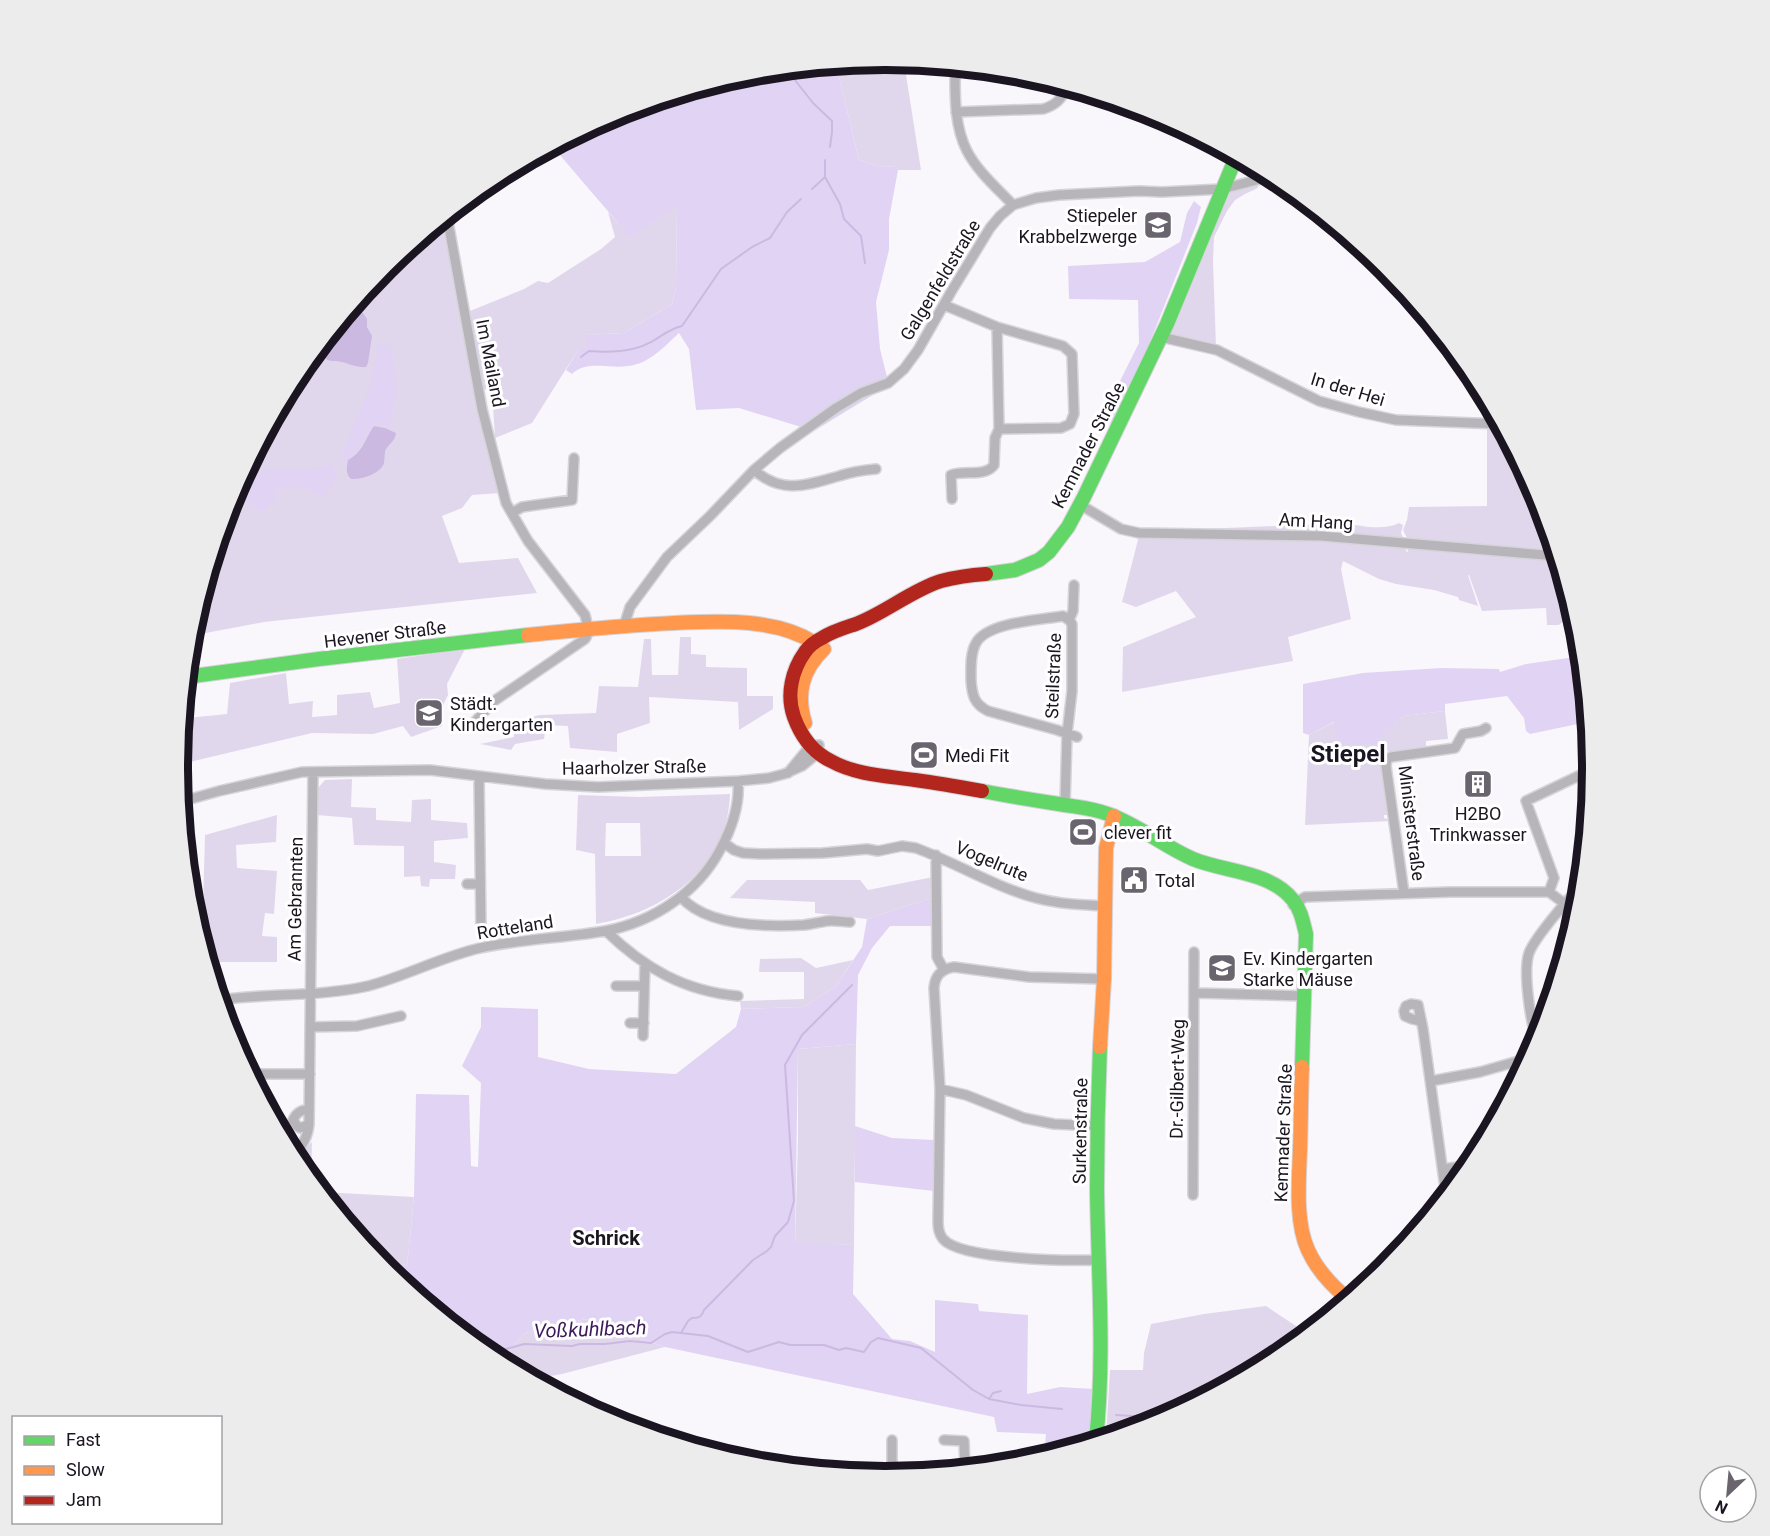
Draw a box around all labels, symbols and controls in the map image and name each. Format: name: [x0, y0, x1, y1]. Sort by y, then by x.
place label: Stiepeler Krabbelzwerge: [1018, 205, 1137, 247]
school or university icon: Stiepeler Krabbelzwerge: [1142, 209, 1174, 241]
street label: Galgenfeldstraße: [896, 216, 984, 344]
street label: Im Mailand: [472, 317, 510, 409]
street label: In der Hei: [1308, 368, 1388, 410]
street label: Kemnader Straße: [1047, 378, 1129, 512]
street label: Am Hang: [1278, 509, 1354, 533]
street label: Hevener Straße: [323, 616, 447, 652]
street label: Steilstraße: [1041, 633, 1065, 719]
place label: Städt. Kindergarten: [450, 693, 553, 735]
school or university icon: Städt. Kindergarten: [413, 697, 445, 729]
sports icon: Medi Fit: [908, 739, 940, 771]
district label: Stiepel: [1310, 740, 1386, 768]
place label: Medi Fit: [945, 745, 1010, 766]
street label: Haarholzer Straße: [562, 755, 706, 779]
street label: Ministerstraße: [1394, 764, 1430, 882]
building icon: H2BO Trinkwasser: [1462, 768, 1494, 800]
place label: H2BO Trinkwasser: [1429, 803, 1527, 845]
sports icon: clever fit: [1067, 816, 1099, 848]
place label: clever fit: [1104, 822, 1172, 843]
street label: Am Gebrannten: [283, 836, 307, 962]
street label: Vogelrute: [953, 836, 1031, 886]
public building icon: Total: [1118, 864, 1150, 896]
place label: Total: [1155, 870, 1195, 891]
street label: Rotteland: [475, 911, 555, 943]
place label: Ev. Kindergarten Starke Mäuse: [1243, 948, 1373, 990]
school or university icon: Ev. Kindergarten Starke Mäuse: [1206, 952, 1238, 984]
street label: Dr.-Gilbert-Weg: [1165, 1019, 1189, 1139]
street label: Kemnader Straße: [1270, 1063, 1296, 1203]
street label: Surkenstraße: [1069, 1078, 1091, 1184]
district label: Schrick: [572, 1226, 640, 1250]
water label: Voßkuhlbach: [533, 1315, 647, 1343]
legend: [12, 1416, 222, 1524]
text: Fast: [66, 1429, 101, 1450]
text: Slow: [66, 1459, 105, 1480]
north arrow: [1698, 1464, 1758, 1524]
text: Jam: [66, 1489, 102, 1510]
text: N: [1712, 1496, 1731, 1518]

